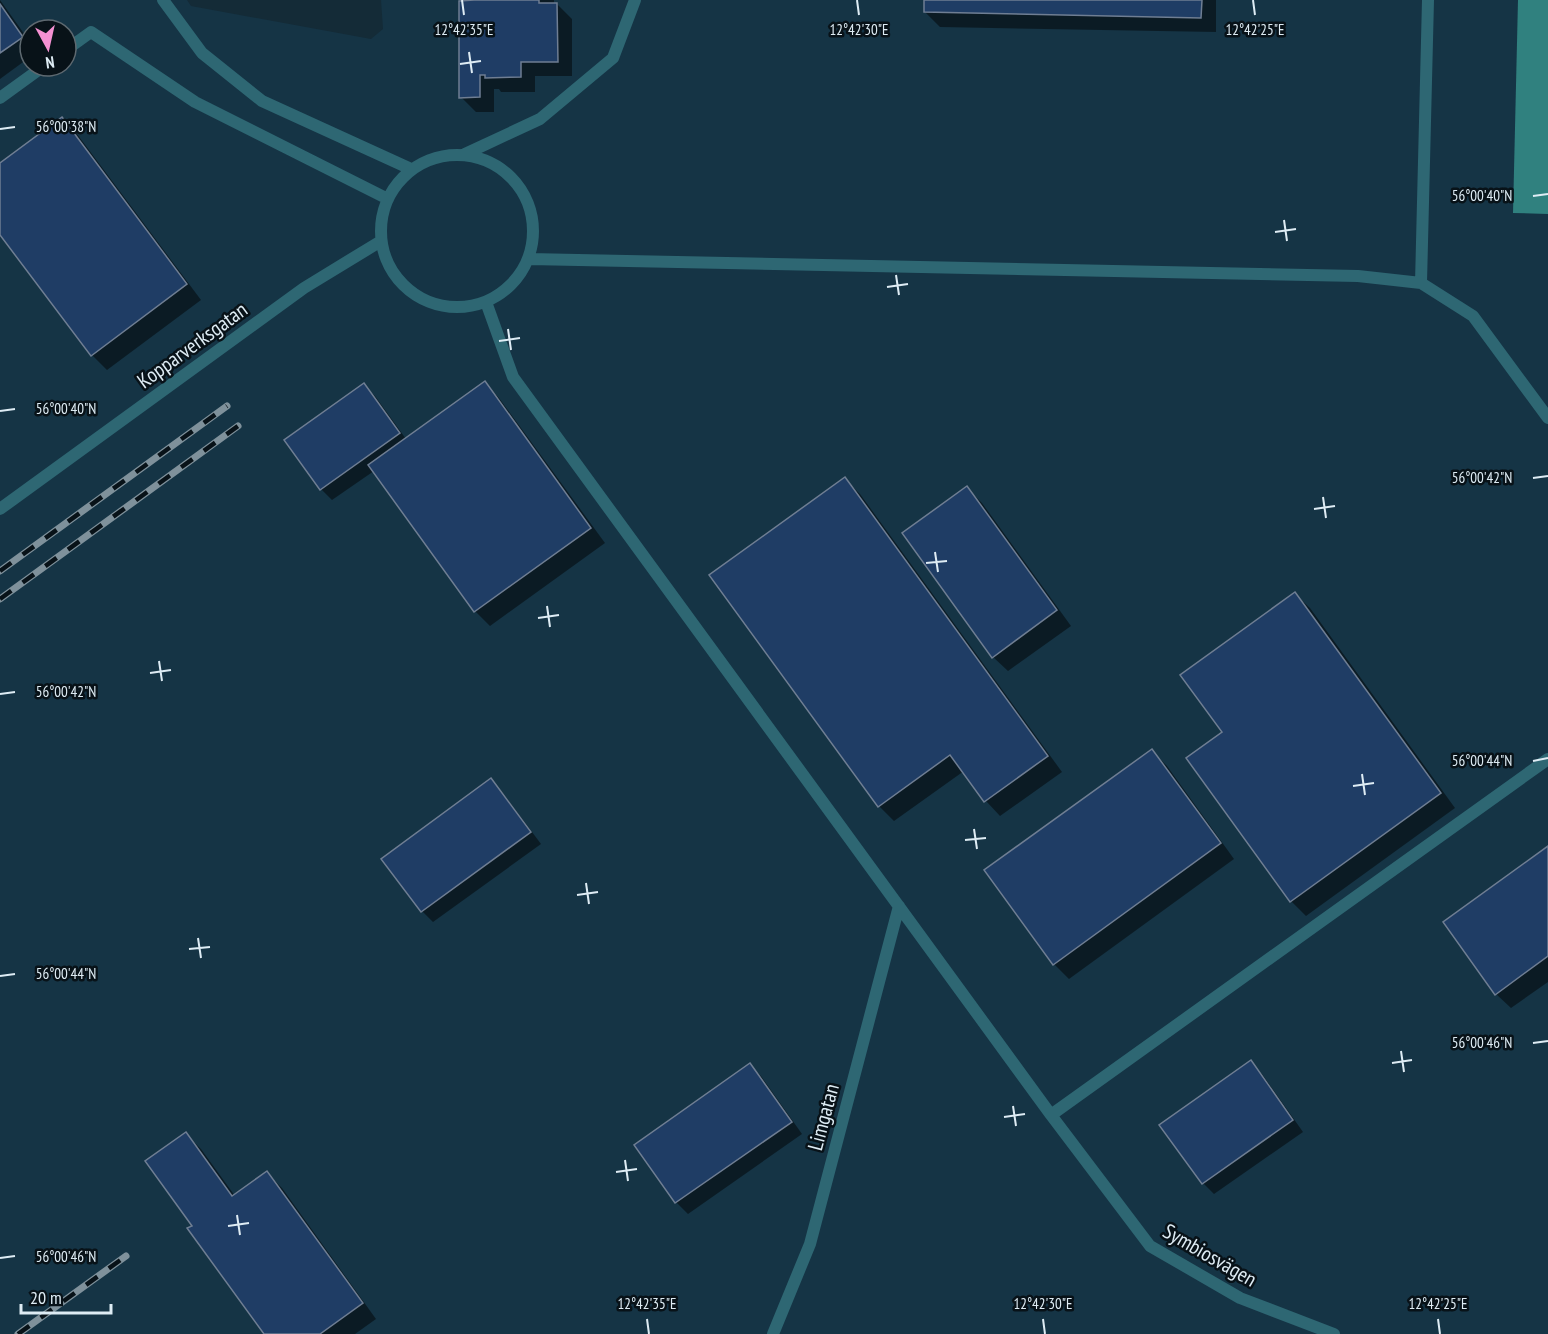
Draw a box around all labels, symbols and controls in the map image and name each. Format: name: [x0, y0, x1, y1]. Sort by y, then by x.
north arrow: [18, 18, 78, 78]
text: 12°42'35"E: [434, 20, 494, 39]
text: 12°42'30"E: [829, 20, 889, 39]
text: 12°42'25"E: [1225, 20, 1285, 39]
text: N: [44, 52, 56, 73]
text: 56°00'38"N: [36, 117, 96, 136]
text: 56°00'40"N: [1452, 186, 1512, 205]
street label: Kopparverksgatan: [132, 296, 252, 394]
text: 56°00'40"N: [36, 399, 96, 418]
text: 56°00'42"N: [1452, 468, 1512, 487]
text: 56°00'42"N: [36, 682, 96, 701]
text: 56°00'44"N: [1452, 751, 1512, 770]
text: 56°00'44"N: [36, 964, 96, 983]
text: 56°00'46"N: [1452, 1033, 1512, 1052]
street label: Limgatan: [801, 1081, 845, 1153]
street label: Symbiosvägen: [1158, 1217, 1262, 1293]
text: 56°00'46"N: [36, 1247, 96, 1266]
scale bar: [21, 1277, 111, 1315]
text: 20 m: [30, 1286, 62, 1309]
text: 12°42'35"E: [617, 1294, 677, 1313]
text: 12°42'30"E: [1013, 1294, 1073, 1313]
text: 12°42'25"E: [1408, 1294, 1468, 1313]

